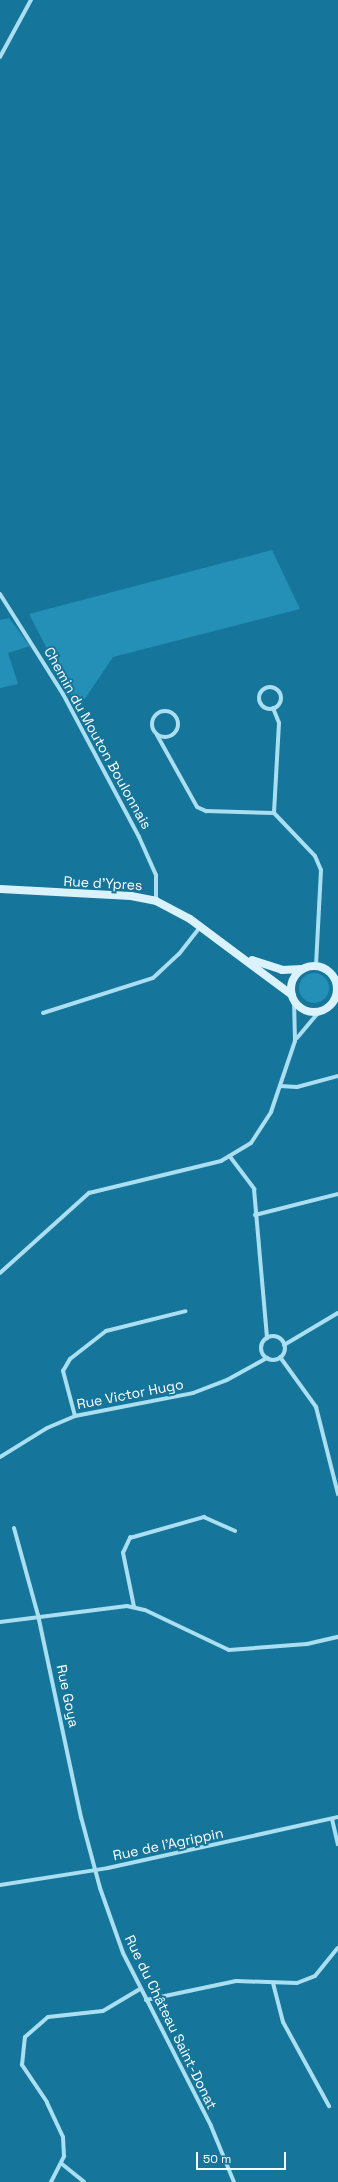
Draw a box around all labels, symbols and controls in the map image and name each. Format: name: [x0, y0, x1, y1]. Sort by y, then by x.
street label: Chemin du Mouton Boulonnais: [41, 644, 155, 832]
street label: Rue d'Ypres: [63, 873, 143, 893]
street label: Rue Victor Hugo: [75, 1375, 185, 1413]
street label: Rue Goya: [53, 1663, 83, 1729]
street label: Rue de l'Agrippin: [111, 1824, 225, 1864]
street label: Rue du Château Saint-Donat: [121, 1932, 221, 2112]
scale bar: [198, 2144, 288, 2170]
text: 50 m: [203, 2151, 231, 2167]

